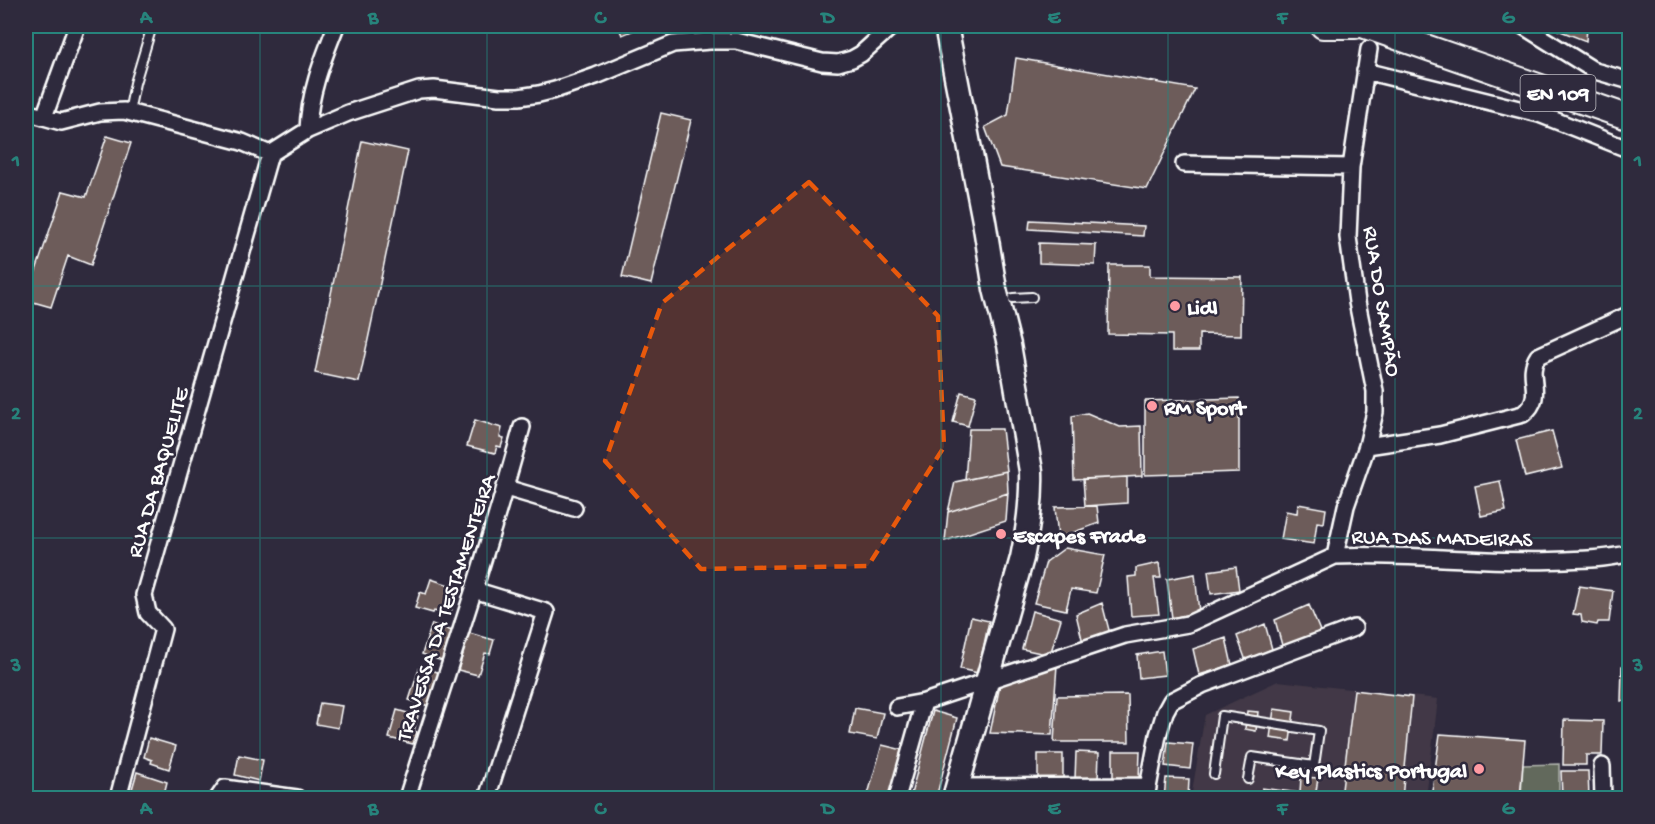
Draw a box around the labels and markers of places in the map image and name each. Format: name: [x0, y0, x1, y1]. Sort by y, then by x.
place label: Lidl: [1187, 297, 1218, 323]
marker: Lidl: [1168, 299, 1182, 313]
place label: RM Sport: [1163, 397, 1247, 423]
marker: RM Sport: [1145, 399, 1159, 413]
place label: Escapes Frade: [1013, 525, 1146, 551]
marker: Escapes Frade: [994, 527, 1008, 541]
place label: Key Plastics Portugal: [1274, 760, 1467, 786]
marker: Key Plastics Portugal: [1472, 762, 1486, 776]

